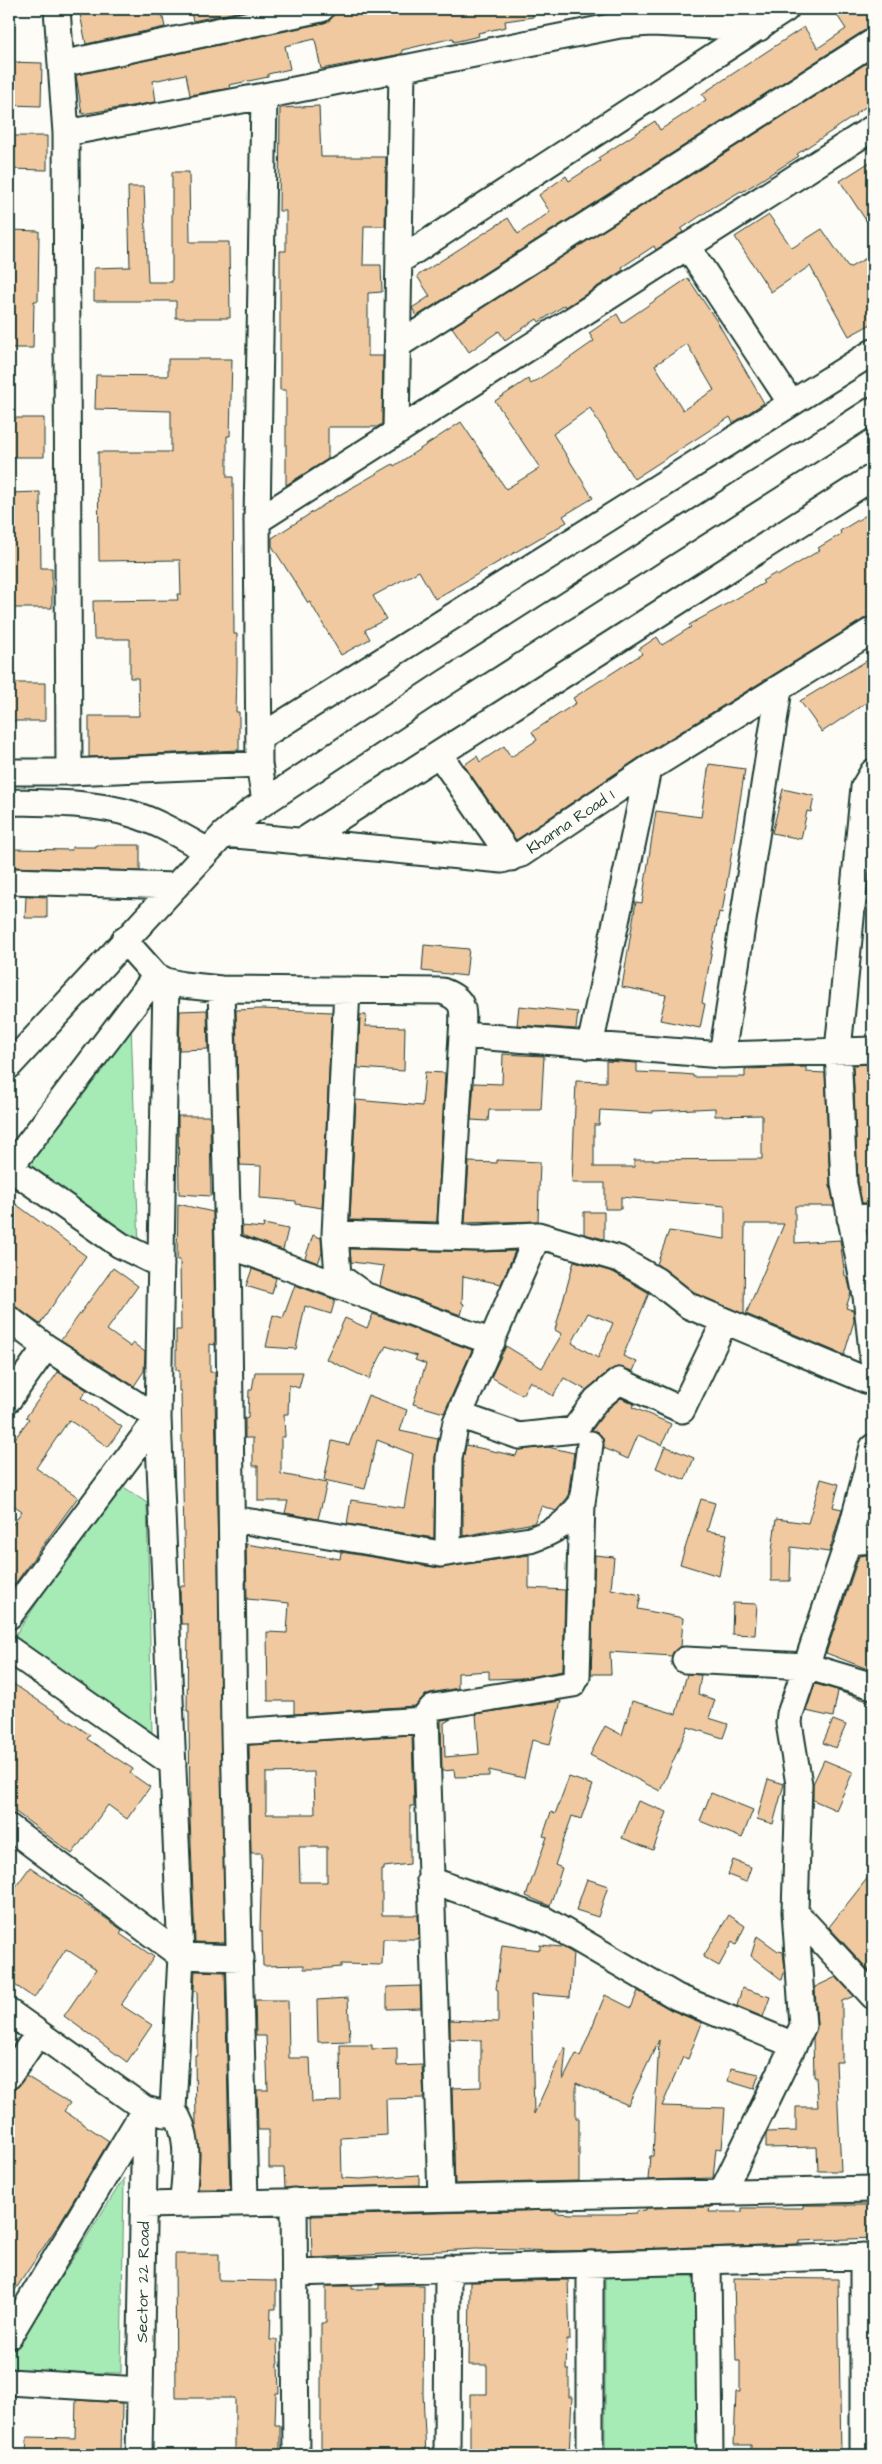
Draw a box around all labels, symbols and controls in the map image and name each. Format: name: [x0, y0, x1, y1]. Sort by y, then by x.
street label: Khanna Road 1: [522, 784, 619, 859]
street label: Sector 22 Road: [131, 2221, 155, 2343]

